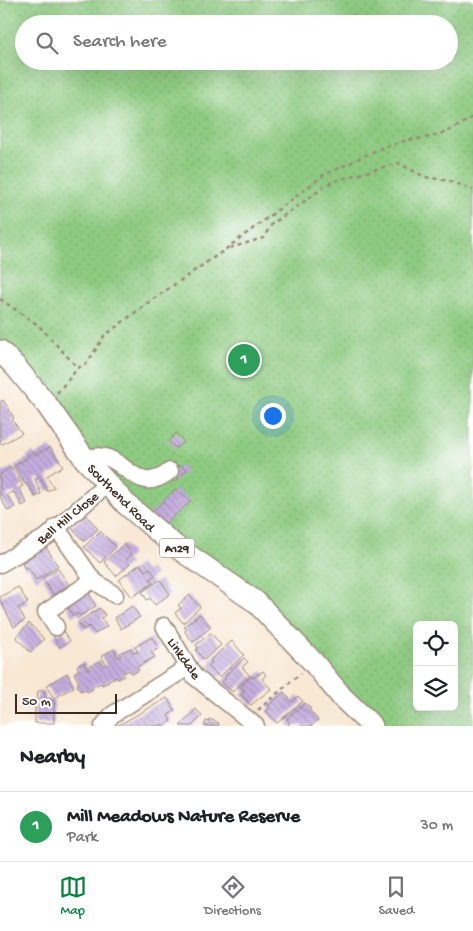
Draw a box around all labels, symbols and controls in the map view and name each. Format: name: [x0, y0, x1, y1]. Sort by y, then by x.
search box: [15, 15, 458, 70]
icon: search: [33, 29, 61, 57]
text: Search here: [73, 31, 167, 54]
pin: 1: [228, 341, 260, 379]
your location: [260, 403, 286, 429]
street label: Southend Road: [83, 461, 159, 538]
street label: Bell Hill Close: [33, 488, 104, 550]
road number: A129: [160, 538, 194, 558]
map controls: [413, 621, 458, 711]
button: locate: [413, 621, 458, 666]
street label: Linkdale: [162, 635, 204, 684]
button: layers: [413, 666, 458, 711]
scale bar: [15, 691, 118, 714]
text: 50 m: [22, 694, 51, 711]
text: Nearby: [20, 746, 85, 771]
text: Mill Meadows Nature Reserve: [67, 806, 300, 829]
text: 1: [33, 817, 39, 836]
text: 30 m: [420, 817, 453, 836]
text: Park: [67, 829, 98, 848]
tab: Map: [59, 873, 87, 920]
tab: Directions: [204, 873, 261, 920]
tab: Saved: [378, 873, 414, 920]

